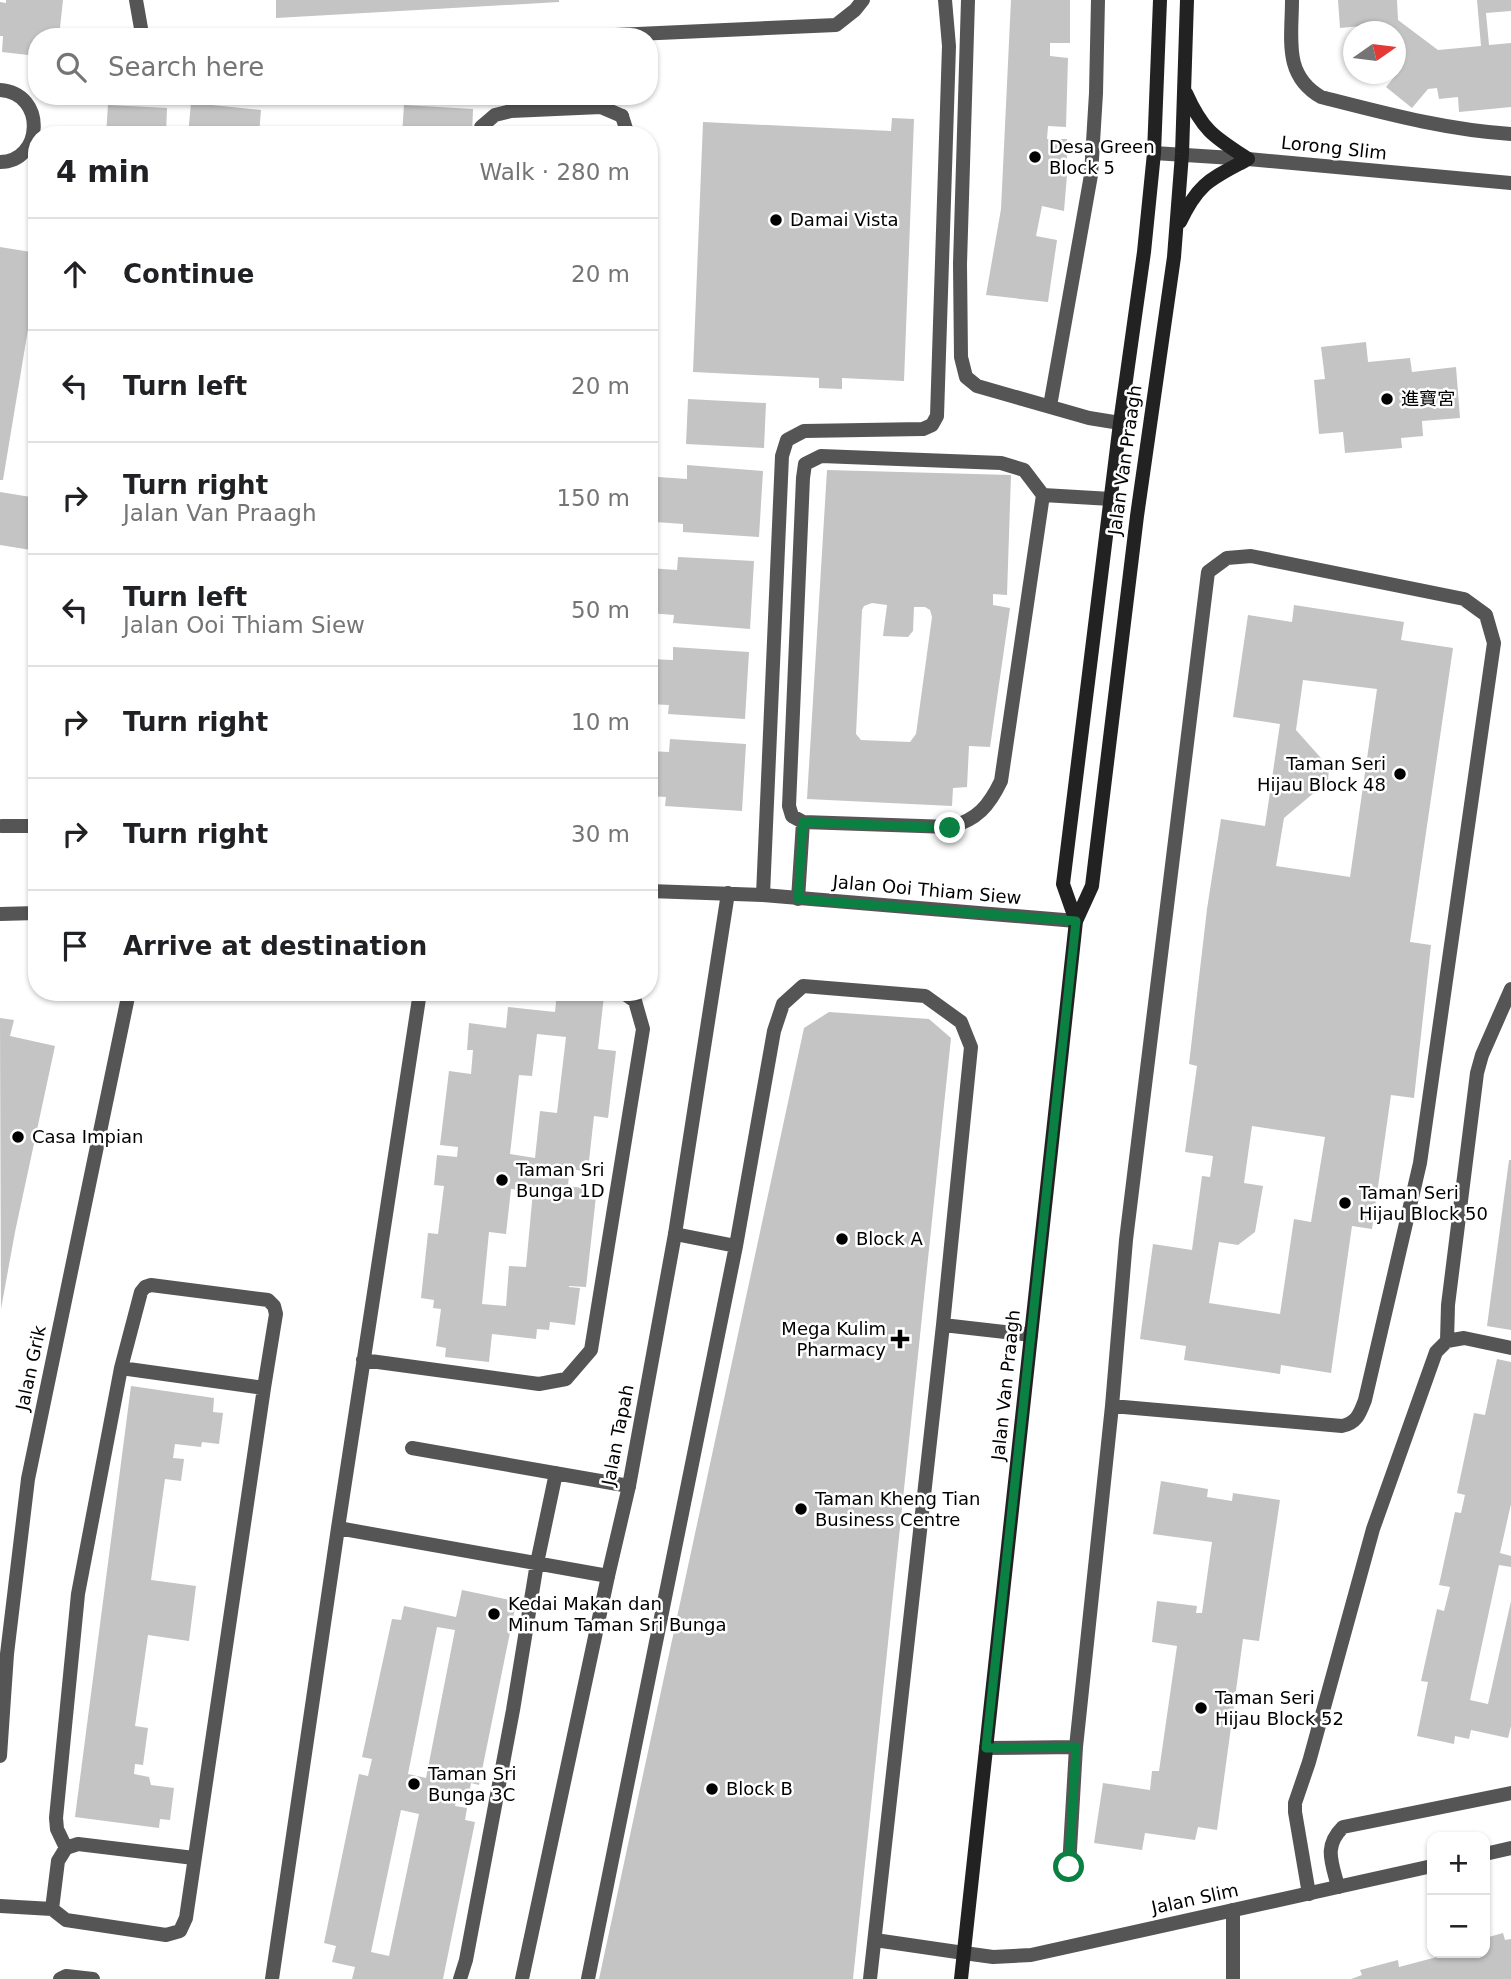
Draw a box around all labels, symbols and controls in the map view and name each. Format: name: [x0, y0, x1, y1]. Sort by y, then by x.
north arrow: [1343, 21, 1406, 84]
search box: [28, 28, 658, 105]
icon: search: [52, 48, 90, 86]
text: Search here: [108, 52, 264, 82]
street label: Lorong Slim: [1280, 132, 1388, 163]
place label: Desa Green Block 5: [1049, 136, 1155, 178]
marker: Desa Green Block 5: [1027, 149, 1043, 165]
text: 4 min: [56, 154, 150, 189]
text: Walk · 280 m: [479, 159, 630, 185]
place label: Damai Vista: [790, 209, 899, 230]
marker: Damai Vista: [768, 212, 784, 228]
icon: ahead: [56, 255, 94, 293]
text: Continue: [123, 259, 254, 289]
text: 20 m: [571, 261, 630, 287]
icon: left: [56, 367, 94, 405]
text: Turn left: [123, 371, 247, 401]
text: 20 m: [571, 373, 630, 399]
street label: Jalan Van Praagh: [1103, 383, 1145, 537]
place label: 進寶宮: [1401, 388, 1455, 409]
marker: 進寶宮: [1379, 391, 1395, 407]
text: Turn right: [123, 470, 268, 500]
icon: right: [56, 479, 94, 517]
text: 150 m: [556, 485, 630, 511]
text: Jalan Van Praagh: [123, 500, 316, 526]
text: Turn left: [123, 582, 247, 612]
icon: left: [56, 591, 94, 629]
text: 50 m: [571, 597, 630, 623]
text: Jalan Ooi Thiam Siew: [123, 612, 365, 638]
icon: right: [56, 703, 94, 741]
text: Turn right: [123, 707, 268, 737]
text: 10 m: [571, 709, 630, 735]
place label: Taman Seri Hijau Block 48: [1257, 753, 1386, 795]
marker: Taman Seri Hijau Block 48: [1392, 766, 1408, 782]
route end: [934, 812, 965, 843]
icon: right: [56, 815, 94, 853]
text: Turn right: [123, 819, 268, 849]
text: 30 m: [571, 821, 630, 847]
street label: Jalan Ooi Thiam Siew: [831, 871, 1022, 908]
icon: arrive: [56, 927, 94, 965]
text: Arrive at destination: [123, 931, 427, 961]
place label: Casa Impian: [32, 1126, 143, 1147]
marker: Casa Impian: [10, 1129, 26, 1145]
place label: Taman Sri Bunga 1D: [515, 1159, 605, 1201]
marker: Taman Sri Bunga 1D: [494, 1172, 510, 1188]
place label: Taman Seri Hijau Block 50: [1358, 1182, 1488, 1224]
marker: Taman Seri Hijau Block 50: [1337, 1195, 1353, 1211]
place label: Block A: [856, 1228, 923, 1249]
marker: Block A: [834, 1231, 850, 1247]
street label: Jalan Van Praagh: [987, 1309, 1024, 1462]
place label: Mega Kulim Pharmacy: [781, 1318, 886, 1360]
street label: Jalan Grik: [11, 1323, 50, 1413]
marker: Mega Kulim Pharmacy: [892, 1331, 908, 1347]
street label: Jalan Tapah: [597, 1383, 638, 1488]
place label: Taman Kheng Tian Business Centre: [814, 1488, 980, 1530]
marker: Taman Kheng Tian Business Centre: [793, 1501, 809, 1517]
place label: Kedai Makan dan Minum Taman Sri Bunga: [508, 1593, 727, 1635]
marker: Kedai Makan dan Minum Taman Sri Bunga: [486, 1606, 502, 1622]
place label: Taman Seri Hijau Block 52: [1214, 1687, 1344, 1729]
marker: Taman Seri Hijau Block 52: [1193, 1700, 1209, 1716]
place label: Taman Sri Bunga 3C: [427, 1763, 517, 1805]
marker: Taman Sri Bunga 3C: [406, 1776, 422, 1792]
place label: Block B: [726, 1778, 793, 1799]
marker: Block B: [704, 1781, 720, 1797]
map controls: [1427, 1832, 1490, 1958]
button: +: [1427, 1832, 1490, 1895]
route start: [1053, 1851, 1084, 1882]
street label: Jalan Slim: [1148, 1879, 1240, 1918]
button: −: [1427, 1895, 1490, 1958]

